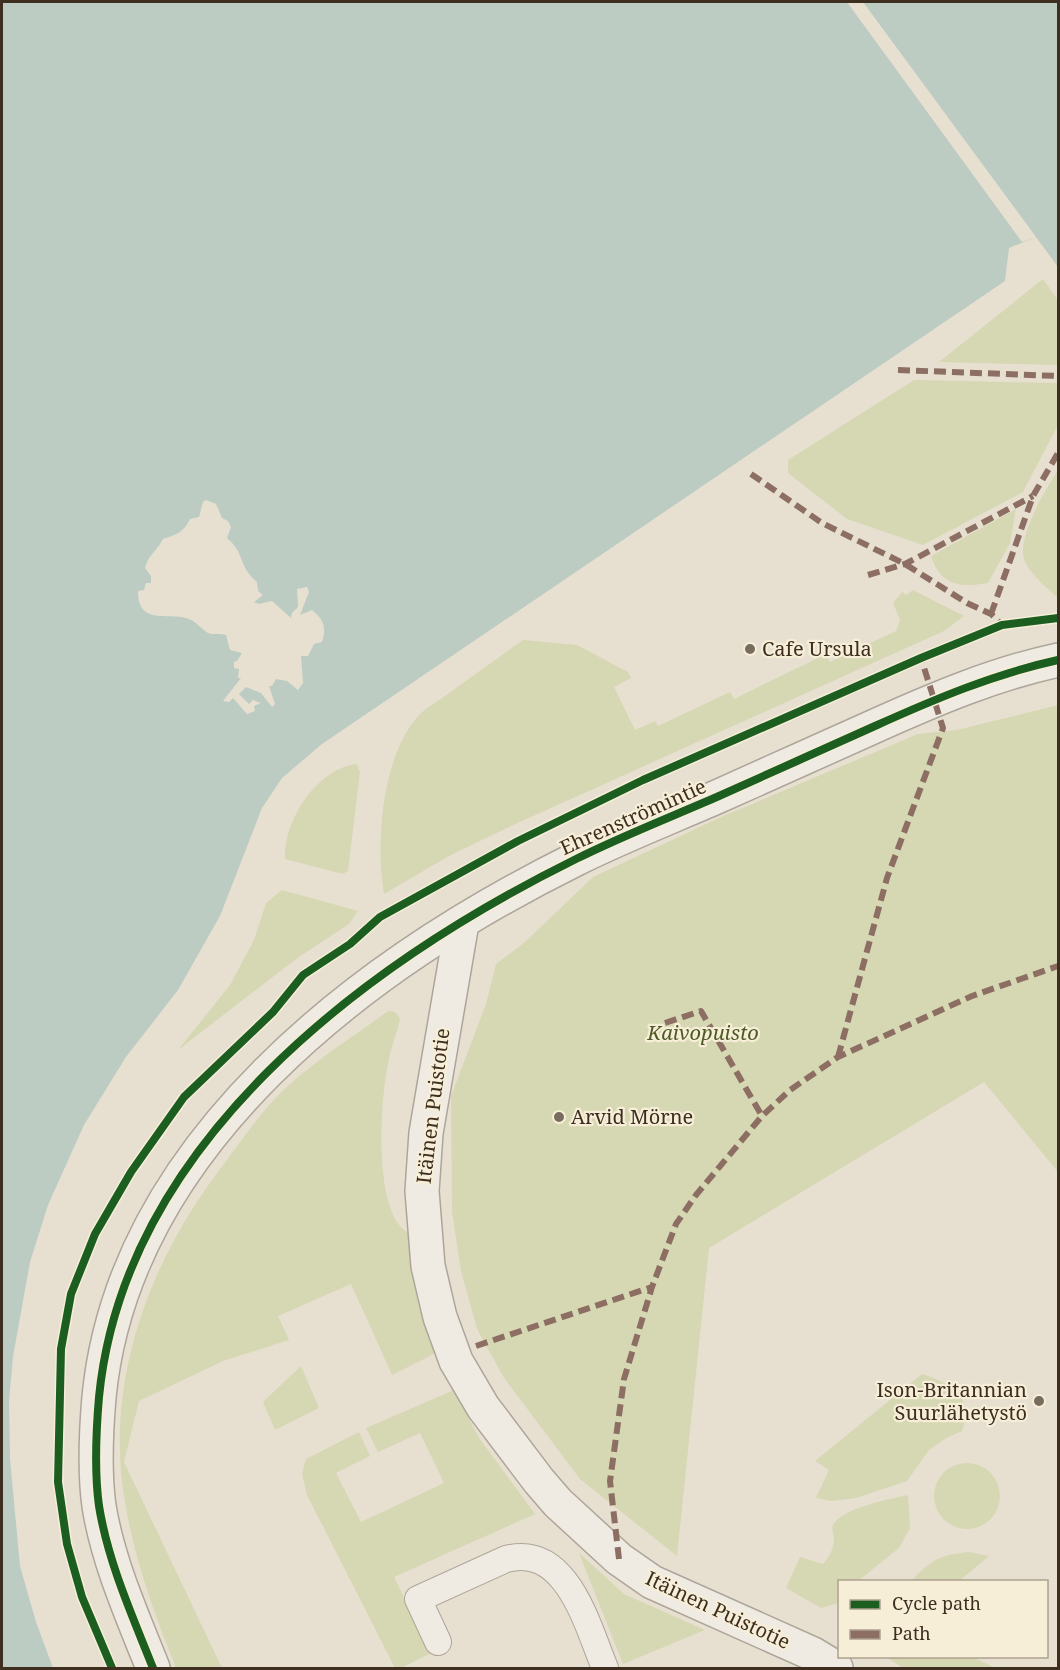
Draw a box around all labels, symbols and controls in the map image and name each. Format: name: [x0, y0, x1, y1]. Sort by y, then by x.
place label: Cafe Ursula: [762, 635, 872, 662]
marker: Cafe Ursula: [743, 642, 757, 656]
street label: Ehrenströmintie: [555, 772, 710, 861]
park label: Kaivopuisto: [646, 1019, 759, 1046]
street label: Itäinen Puistotie: [410, 1027, 455, 1185]
place label: Arvid Mörne: [571, 1103, 693, 1130]
marker: Arvid Mörne: [552, 1110, 566, 1124]
place label: Ison-Britannian Suurlähetystö: [876, 1376, 1027, 1426]
marker: Ison-Britannian Suurlähetystö: [1032, 1394, 1046, 1408]
street label: Itäinen Puistotie: [642, 1564, 795, 1655]
legend: [838, 1580, 1048, 1658]
text: Cycle path: [892, 1591, 981, 1615]
text: Path: [892, 1621, 931, 1645]

